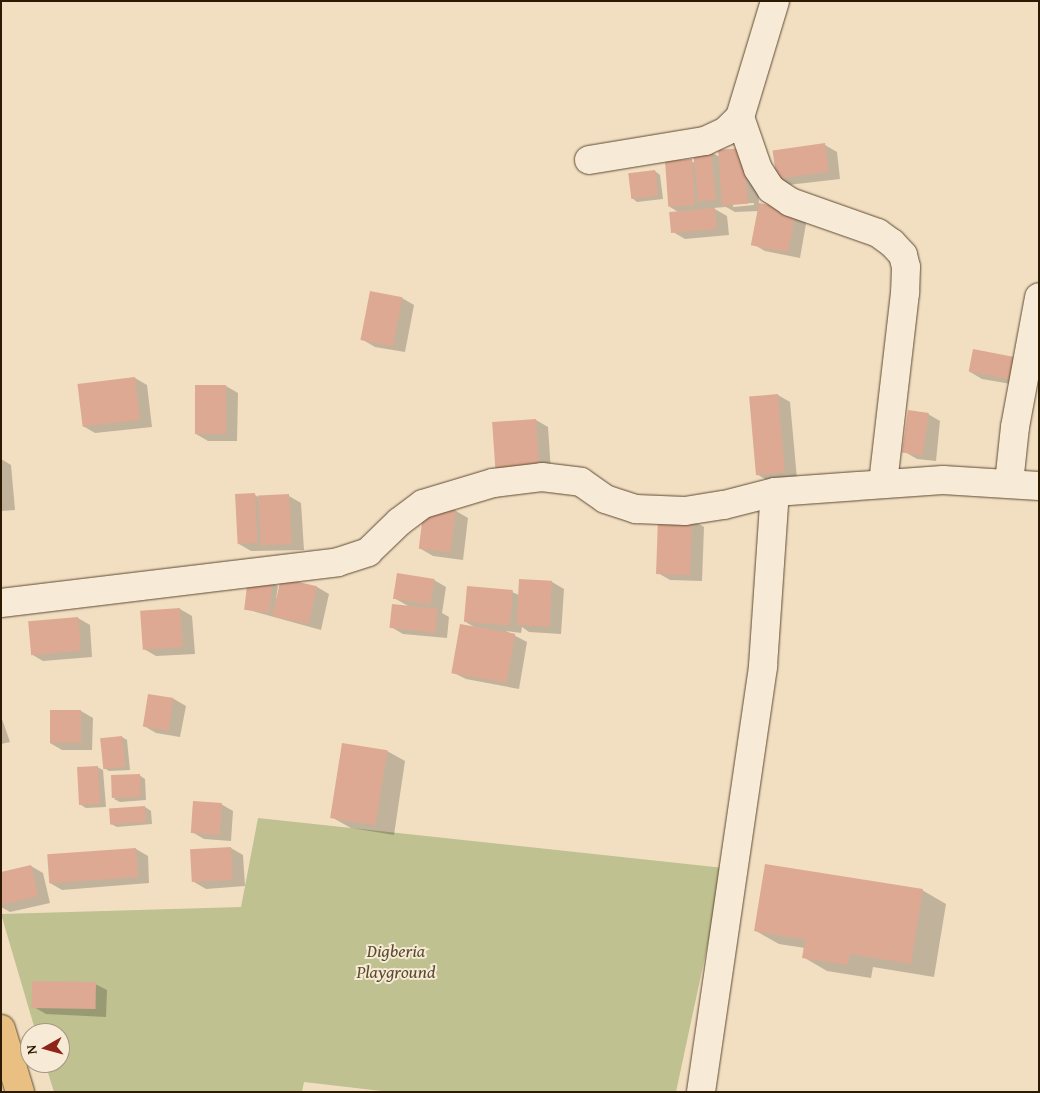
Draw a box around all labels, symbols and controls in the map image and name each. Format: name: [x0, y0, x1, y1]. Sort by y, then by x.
park label: Digberia Playground: [356, 941, 436, 984]
north arrow: [20, 1023, 70, 1073]
text: N: [21, 1044, 42, 1056]

